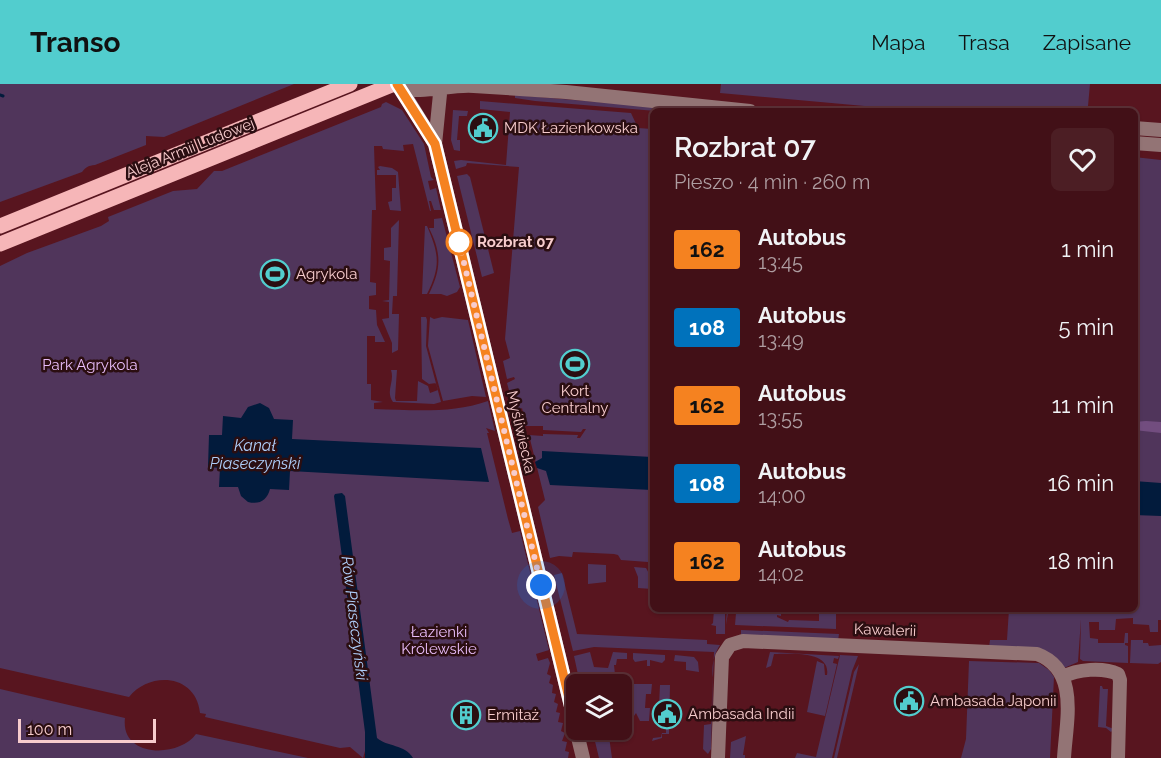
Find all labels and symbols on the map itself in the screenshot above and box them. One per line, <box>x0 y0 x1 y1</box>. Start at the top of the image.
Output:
public building icon: MDK Łazienkowska <box>467 112 499 144</box>
street label: Aleja Armii Ludowej <box>123 114 257 182</box>
place label: MDK Łazienkowska <box>504 119 638 137</box>
marker: Rozbrat 07 <box>446 229 472 255</box>
place label: Rozbrat 07 <box>477 233 554 251</box>
sports icon: Agrykola <box>259 258 291 290</box>
place label: Agrykola <box>296 265 357 283</box>
sports icon: Kort Centralny <box>559 348 591 380</box>
park label: Park Agrykola <box>42 356 138 374</box>
place label: Kort Centralny <box>542 382 609 417</box>
street label: Myśliwiecka <box>503 389 539 475</box>
water label: Kanał Piaseczyński <box>210 436 301 473</box>
water label: Rów Piaseczyński <box>337 555 372 682</box>
your location <box>526 570 556 600</box>
street label: Kawalerii <box>853 620 917 640</box>
park label: Łazienki Królewskie <box>401 623 477 658</box>
public building icon: Ambasada Japonii <box>893 685 925 717</box>
place label: Ambasada Japonii <box>930 692 1056 710</box>
public building icon: Ambasada Indii <box>651 698 683 730</box>
building icon: Ermitaż <box>450 699 482 731</box>
place label: Ambasada Indii <box>688 705 794 723</box>
place label: Ermitaż <box>487 706 539 724</box>
scale bar <box>18 716 156 744</box>

